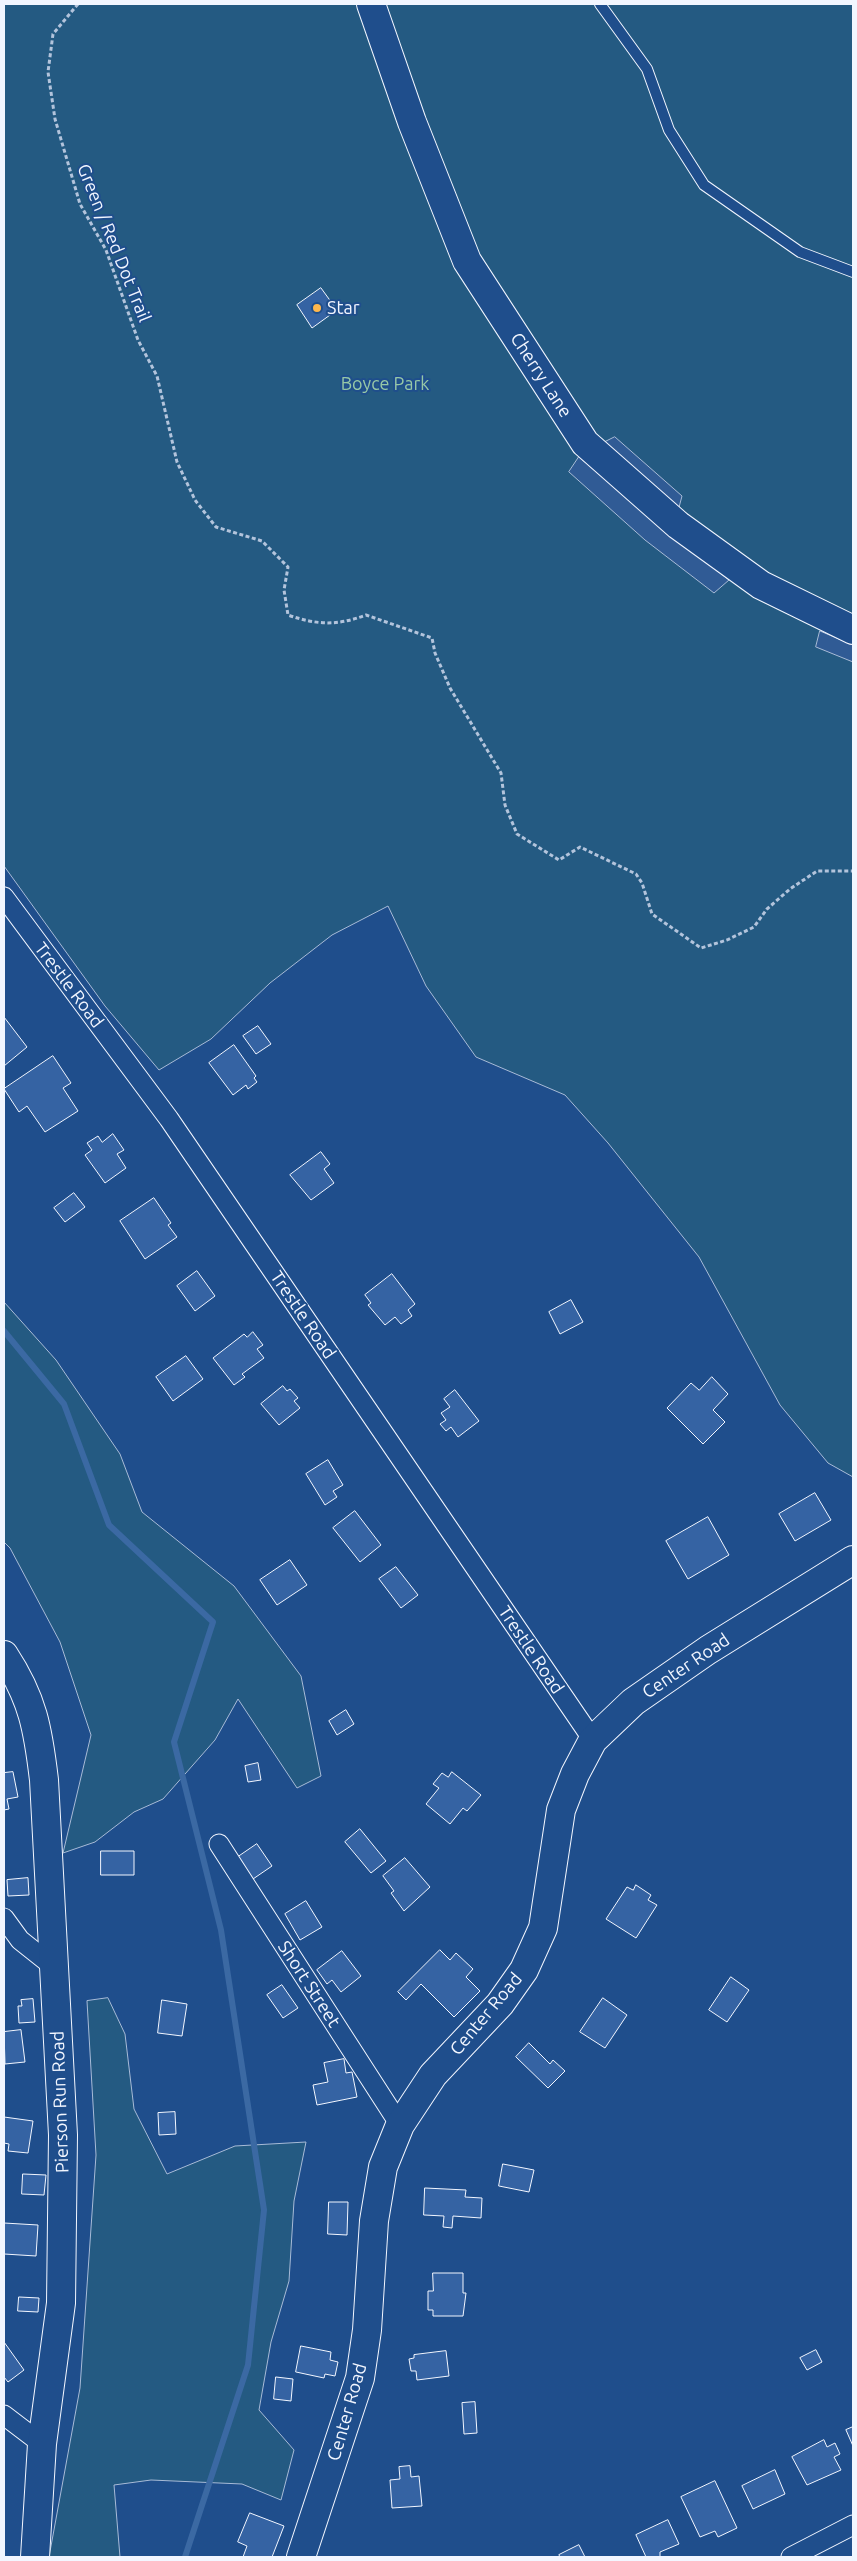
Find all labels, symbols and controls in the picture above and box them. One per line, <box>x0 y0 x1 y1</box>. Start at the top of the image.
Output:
street label: Green / Red Dot Trail <box>72 161 156 325</box>
place label: Star <box>327 297 360 319</box>
marker: Star <box>311 302 323 314</box>
street label: Cherry Lane <box>506 329 576 421</box>
park label: Boyce Park <box>341 373 429 395</box>
street label: Trestle Road <box>30 938 108 1032</box>
street label: Trestle Road <box>266 1267 340 1363</box>
street label: Trestle Road <box>494 1602 568 1698</box>
street label: Center Road <box>638 1629 734 1703</box>
street label: Short Street <box>273 1937 345 2031</box>
street label: Center Road <box>445 1969 527 2059</box>
street label: Pierson Run Road <box>47 2031 73 2173</box>
street label: Center Road <box>323 2361 371 2463</box>

